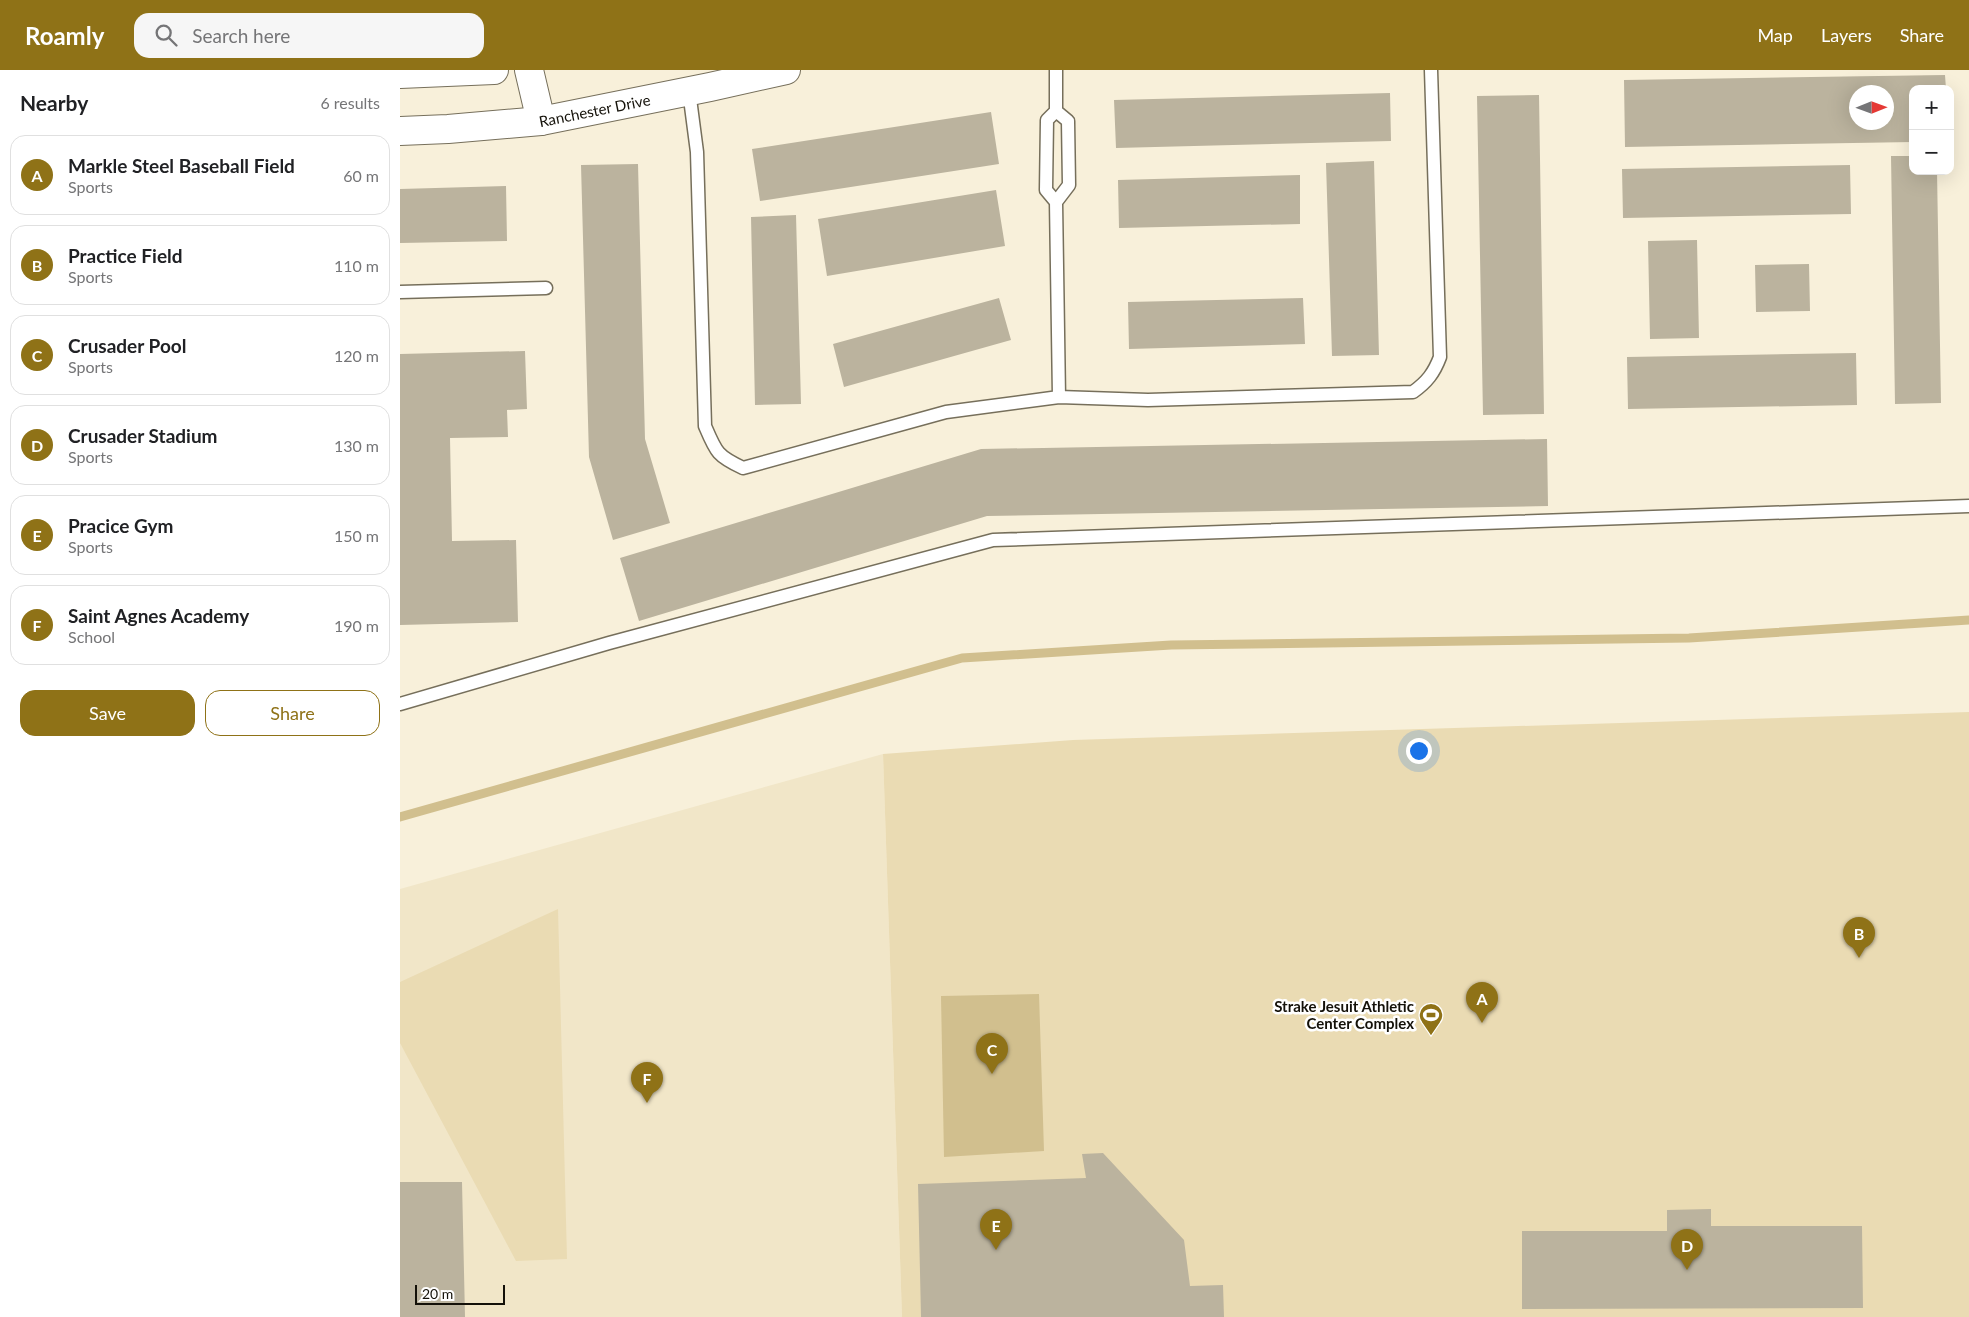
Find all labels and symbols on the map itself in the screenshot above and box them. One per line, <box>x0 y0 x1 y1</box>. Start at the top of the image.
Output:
north arrow <box>1849 85 1894 130</box>
street label: Ranchester Drive <box>537 90 652 130</box>
your location <box>1406 738 1432 764</box>
pin: B <box>1843 917 1875 958</box>
pin: A <box>1466 982 1498 1023</box>
place label: Strake Jesuit Athletic Center Complex <box>1274 997 1414 1032</box>
sports icon: Strake Jesuit Athletic Center Complex <box>1418 1002 1444 1036</box>
pin: C <box>976 1033 1008 1074</box>
pin: F <box>631 1062 663 1103</box>
pin: E <box>980 1209 1012 1250</box>
pin: D <box>1671 1229 1703 1270</box>
scale bar <box>415 1282 505 1305</box>

